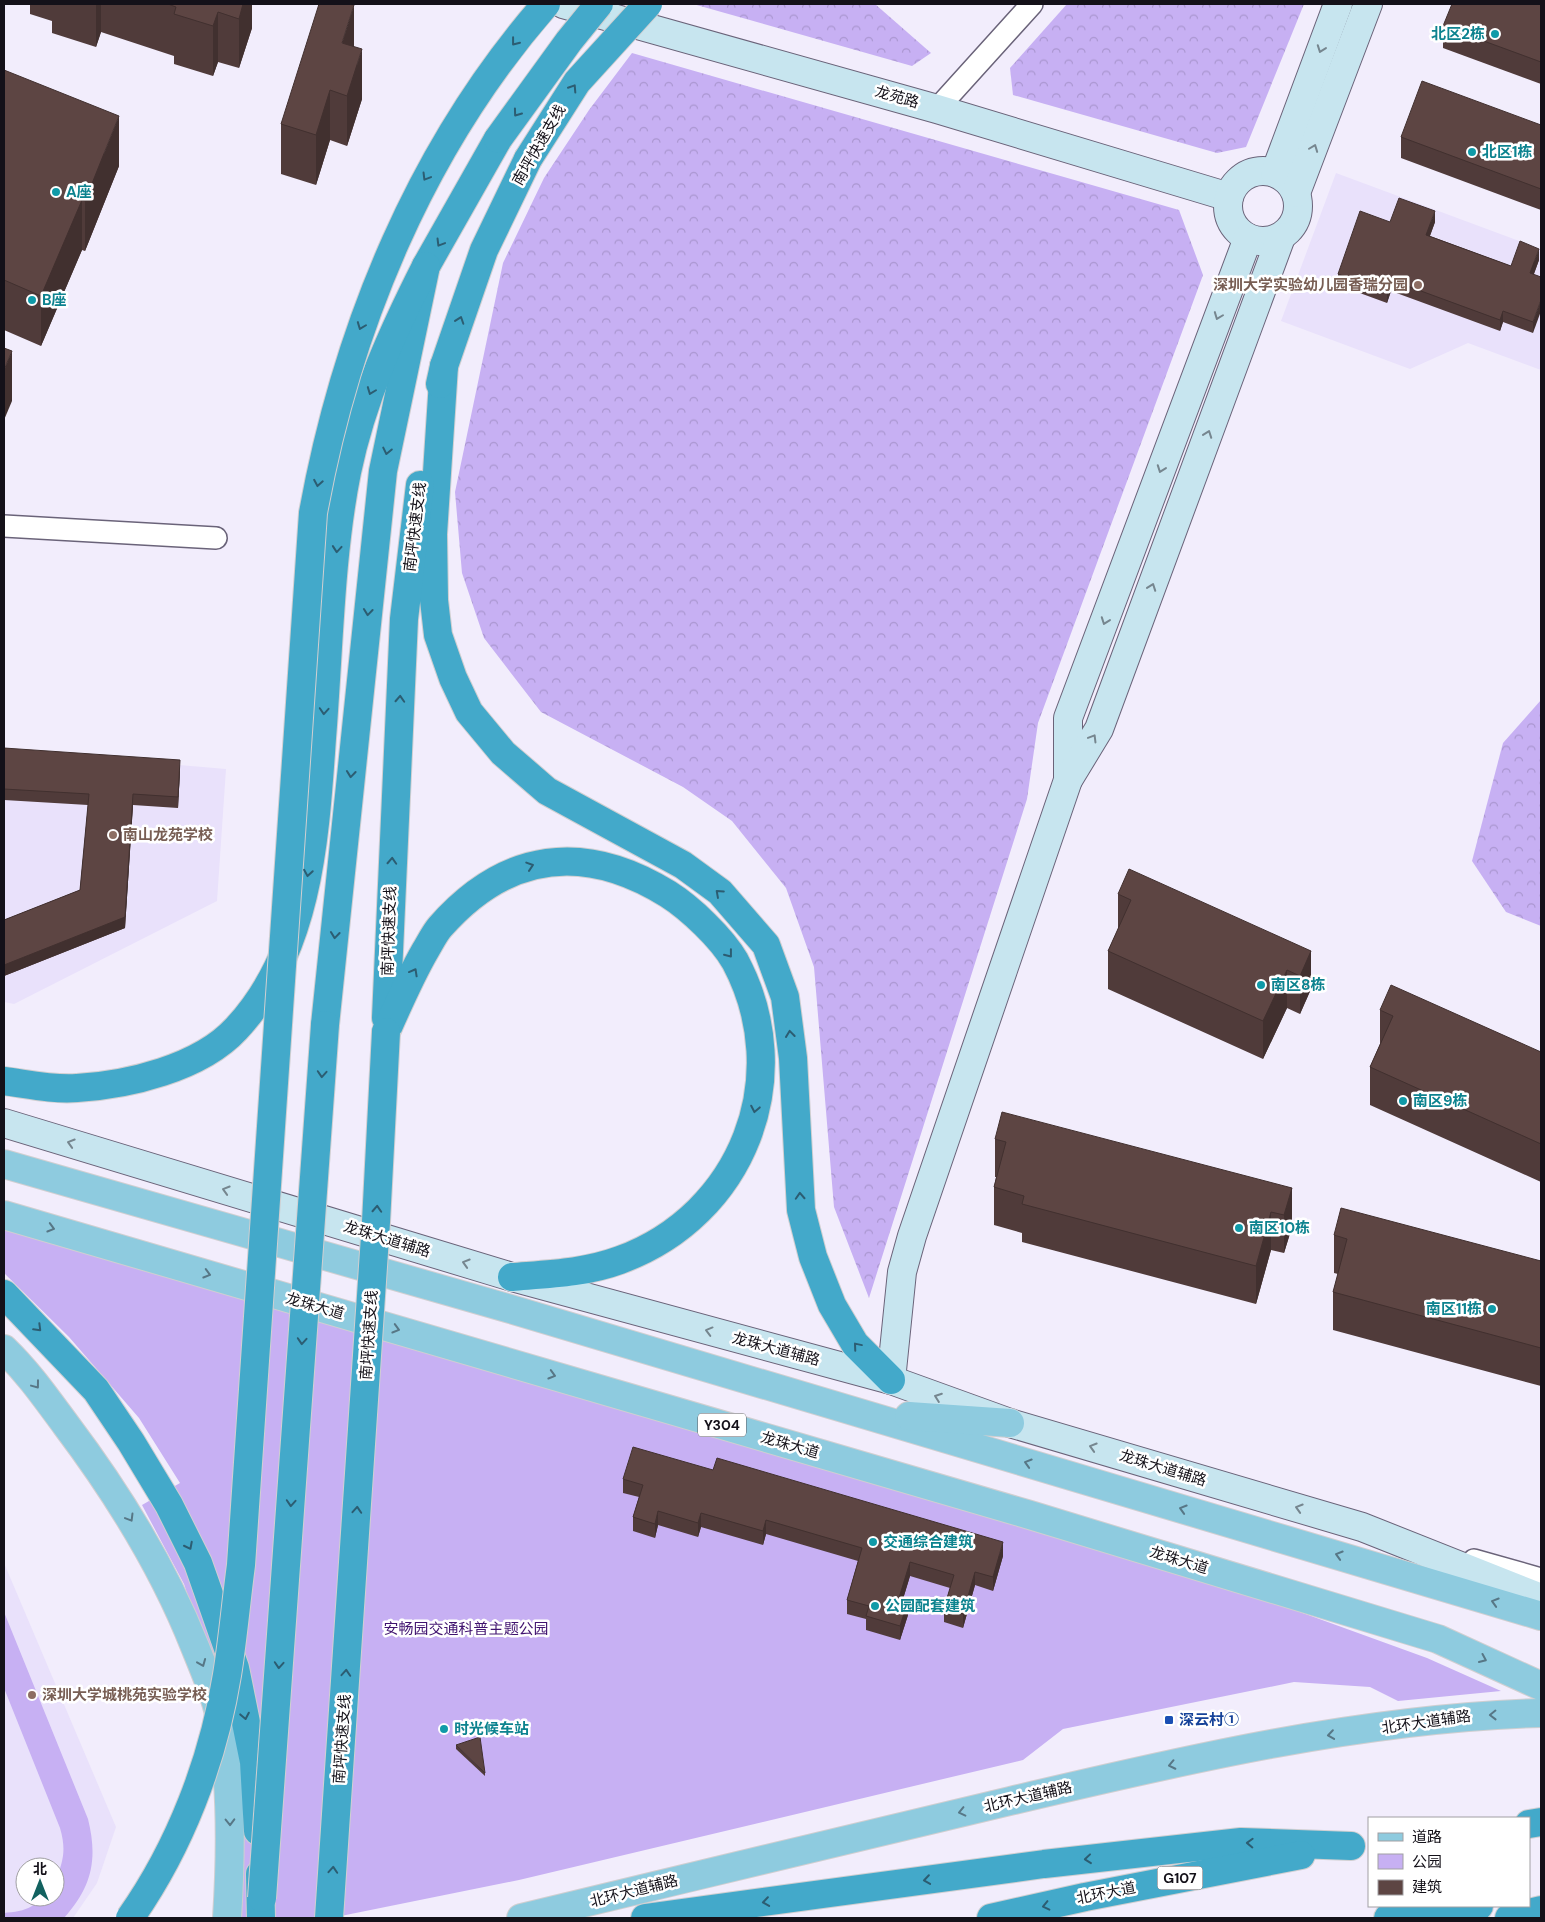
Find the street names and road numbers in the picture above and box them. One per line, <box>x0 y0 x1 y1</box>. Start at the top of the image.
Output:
street label: 龙苑路 <box>873 81 921 113</box>
street label: 南坪快速支线 <box>508 101 570 189</box>
street label: 南坪快速支线 <box>400 481 430 573</box>
street label: 南坪快速支线 <box>377 886 401 976</box>
street label: 龙珠大道辅路 <box>341 1216 433 1262</box>
street label: 龙珠大道 <box>283 1288 347 1324</box>
street label: 南坪快速支线 <box>356 1289 382 1381</box>
street label: 龙珠大道辅路 <box>730 1328 822 1370</box>
road number: Y304 <box>698 1414 746 1436</box>
street label: 龙珠大道 <box>758 1427 822 1463</box>
street label: 龙珠大道辅路 <box>1117 1445 1209 1491</box>
street label: 龙珠大道 <box>1147 1542 1211 1578</box>
street label: 南坪快速支线 <box>329 1693 355 1785</box>
street label: 北环大道辅路 <box>1380 1706 1472 1738</box>
street label: 北环大道辅路 <box>982 1777 1074 1817</box>
road number: G107 <box>1158 1866 1202 1890</box>
street label: 北环大道辅路 <box>588 1870 680 1912</box>
street label: 北环大道 <box>1075 1877 1137 1909</box>

